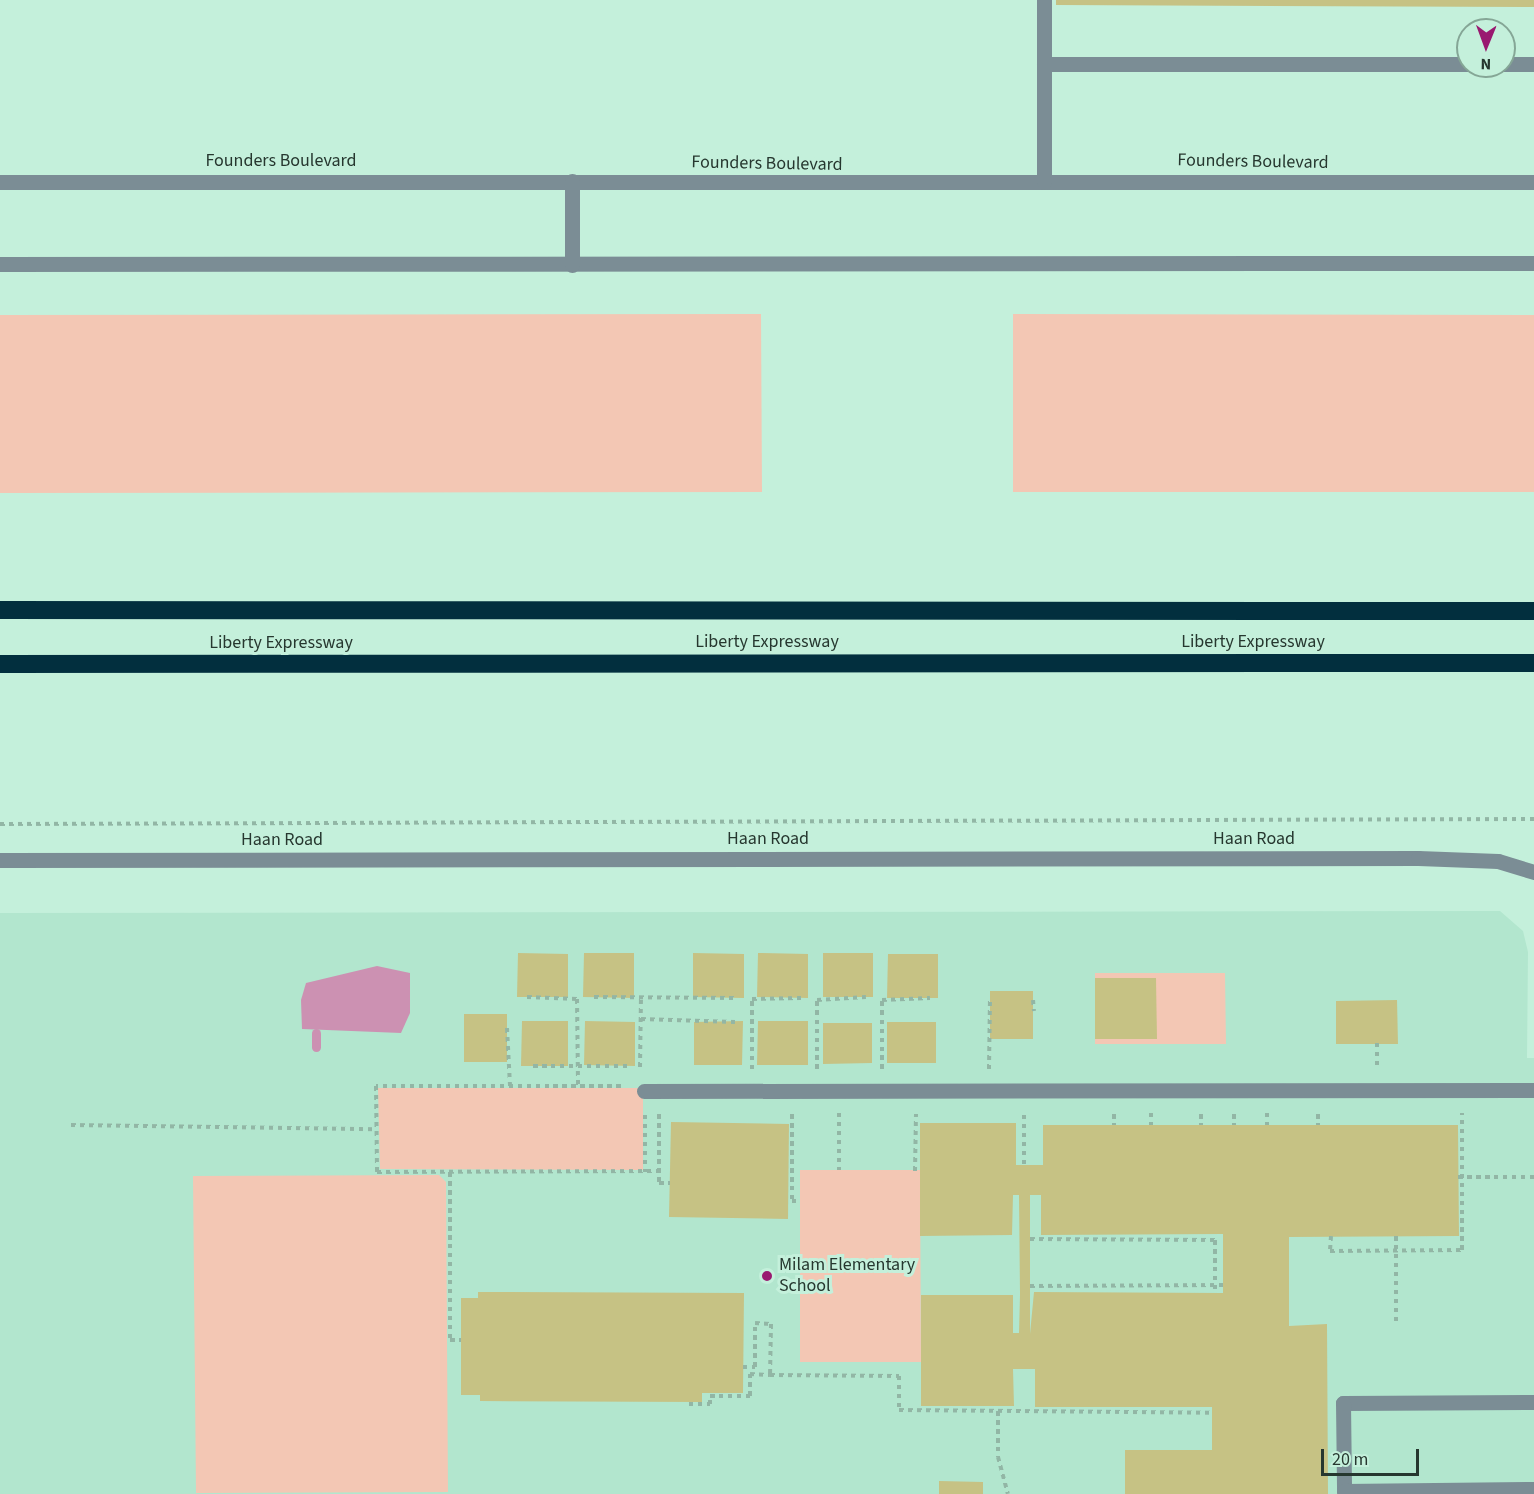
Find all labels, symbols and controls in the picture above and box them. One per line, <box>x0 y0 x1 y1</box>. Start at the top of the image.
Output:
north arrow <box>1456 18 1516 78</box>
text: N <box>1480 53 1491 75</box>
street label: Founders Boulevard <box>205 150 357 172</box>
street label: Founders Boulevard <box>1177 150 1329 174</box>
street label: Founders Boulevard <box>691 152 843 176</box>
street label: Liberty Expressway <box>695 631 839 653</box>
street label: Liberty Expressway <box>1181 631 1325 653</box>
street label: Liberty Expressway <box>209 632 353 654</box>
street label: Haan Road <box>727 828 809 850</box>
street label: Haan Road <box>1213 828 1295 850</box>
street label: Haan Road <box>241 829 323 851</box>
place label: Milam Elementary School <box>779 1255 915 1298</box>
marker: Milam Elementary School <box>760 1269 774 1283</box>
scale bar <box>1324 1437 1422 1475</box>
text: 20 m <box>1332 1447 1368 1472</box>

